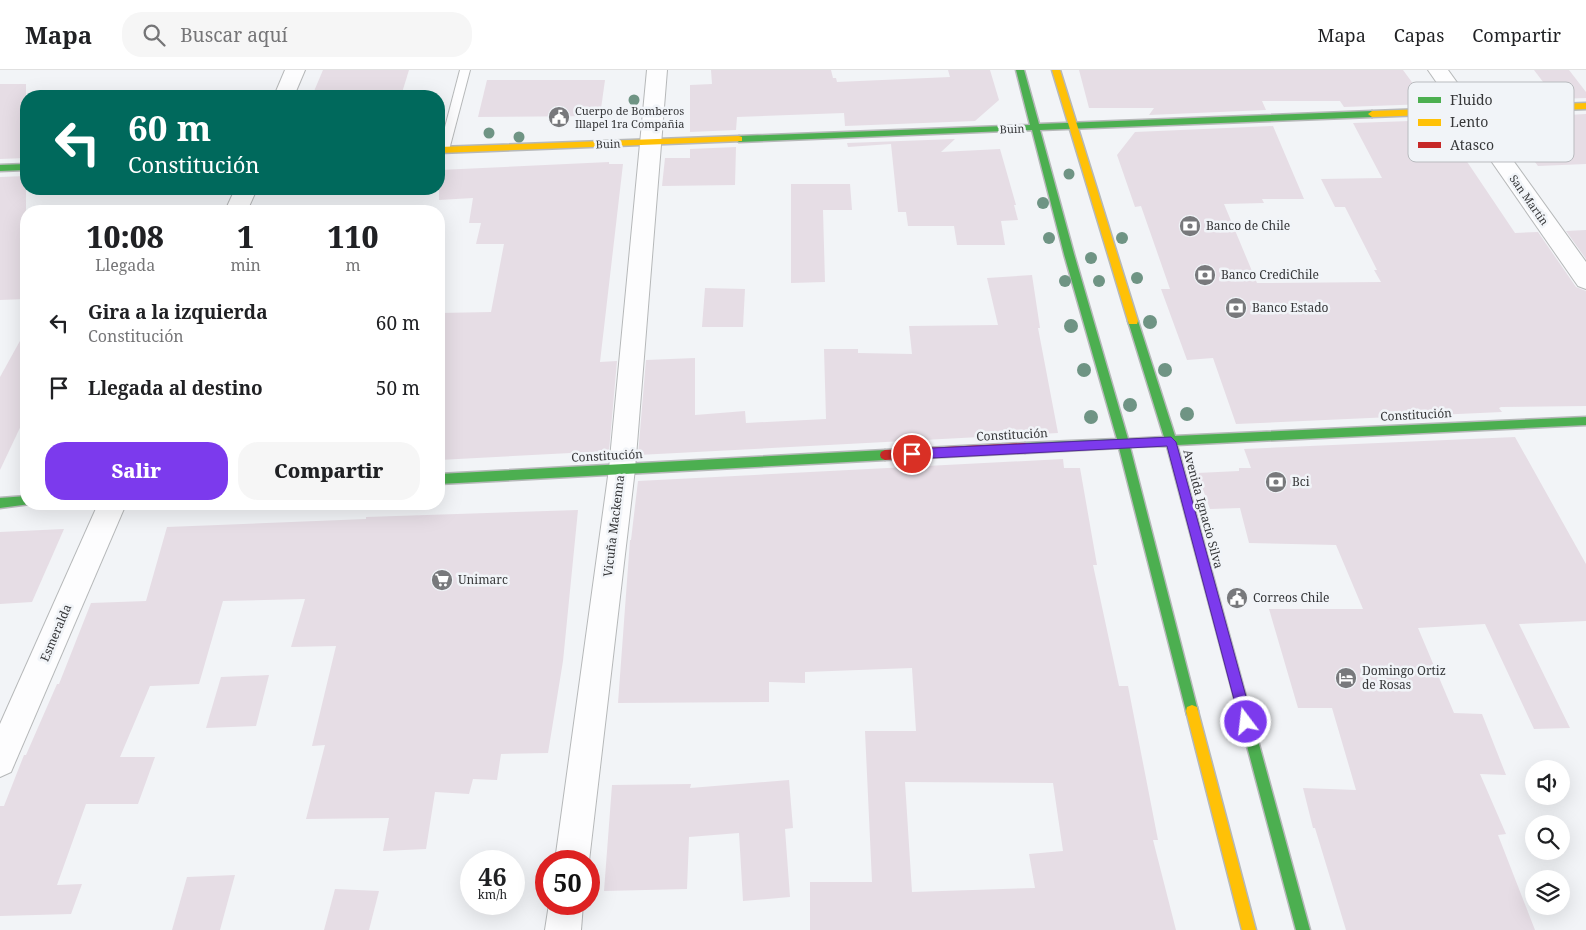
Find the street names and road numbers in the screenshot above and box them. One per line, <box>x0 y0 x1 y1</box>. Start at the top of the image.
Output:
street label: Buin <box>999 121 1025 136</box>
street label: Buin <box>595 136 621 151</box>
street label: San Martín <box>1507 172 1552 228</box>
street label: Constitución <box>1380 404 1453 425</box>
street label: Constitución <box>976 424 1049 445</box>
street label: Constitución <box>571 445 644 466</box>
street label: Avenida Ignacio Silva <box>1179 447 1228 571</box>
street label: Vicuña Mackenna <box>599 474 628 578</box>
street label: Esmeralda <box>36 601 75 664</box>

